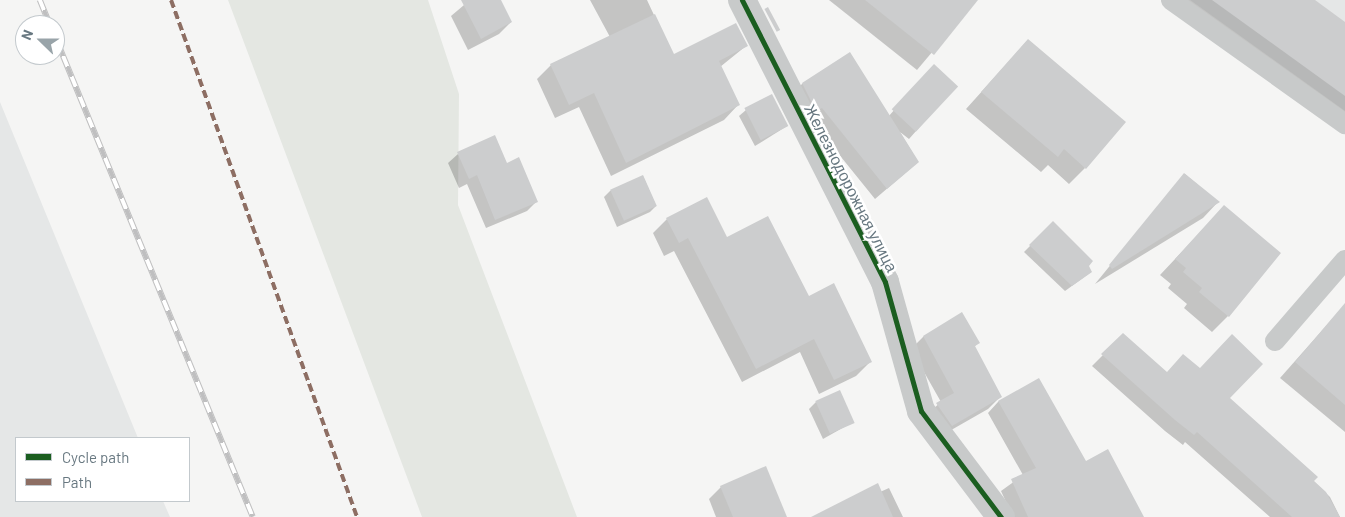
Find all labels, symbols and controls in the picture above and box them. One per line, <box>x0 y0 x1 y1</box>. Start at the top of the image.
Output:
north arrow <box>15 15 65 65</box>
text: N <box>17 27 36 42</box>
street label: Железнодорожная улица <box>800 101 902 275</box>
legend <box>15 437 190 502</box>
text: Cycle path <box>62 448 129 466</box>
text: Path <box>62 473 92 491</box>

